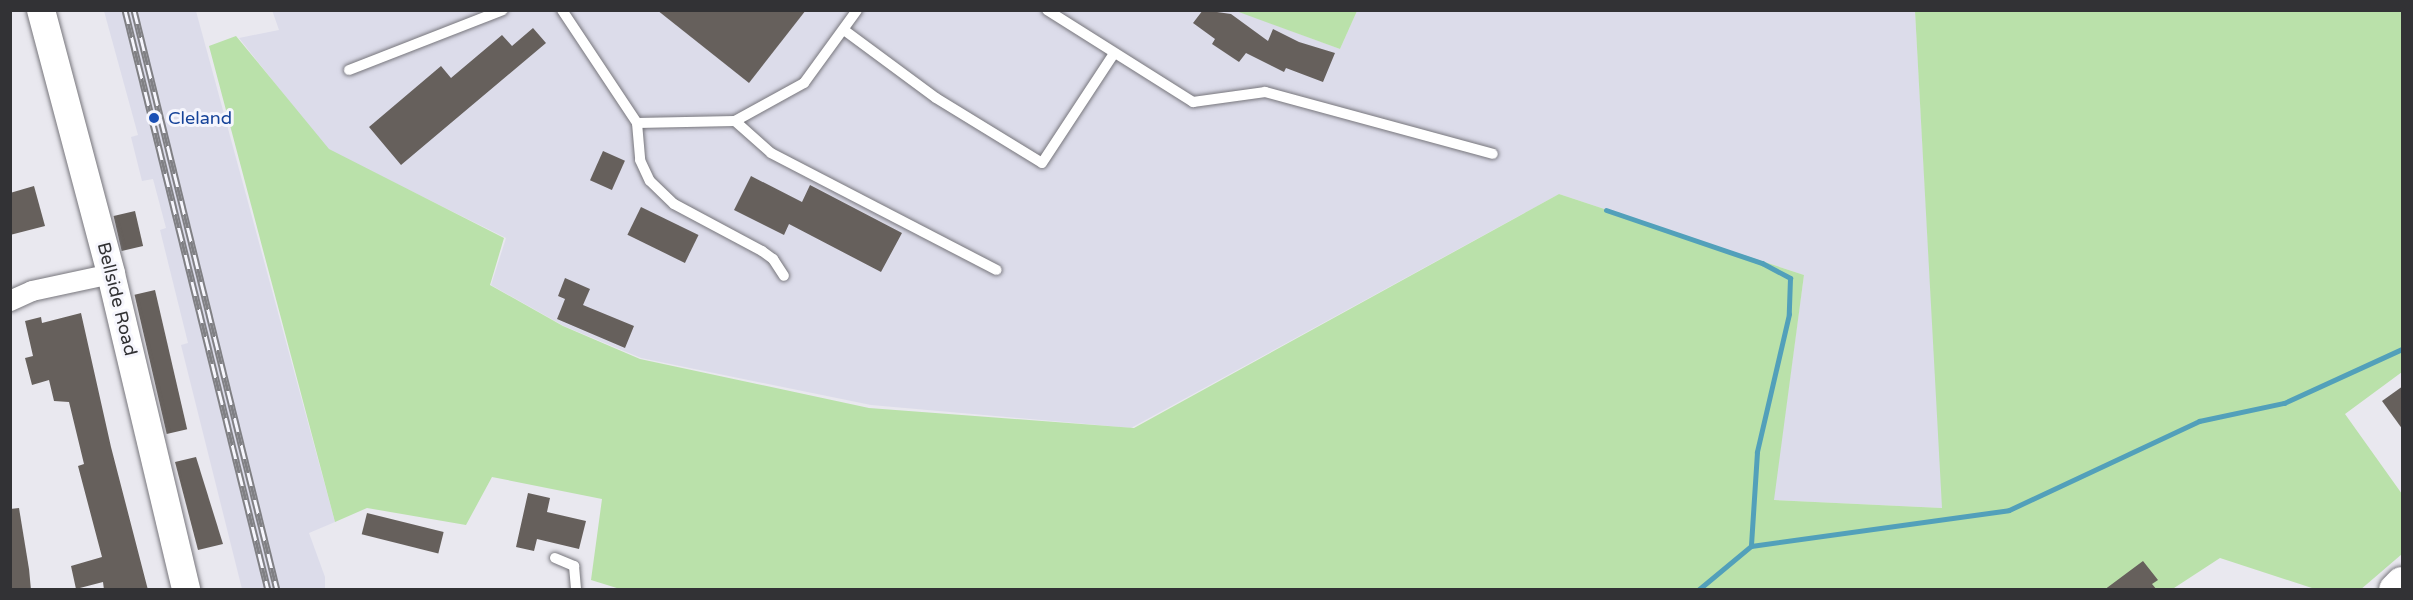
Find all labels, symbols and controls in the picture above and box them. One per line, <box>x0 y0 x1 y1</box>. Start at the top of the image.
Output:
place label: Cleland <box>168 107 232 129</box>
marker: Cleland <box>145 109 163 127</box>
street label: Bellside Road <box>92 240 142 358</box>

